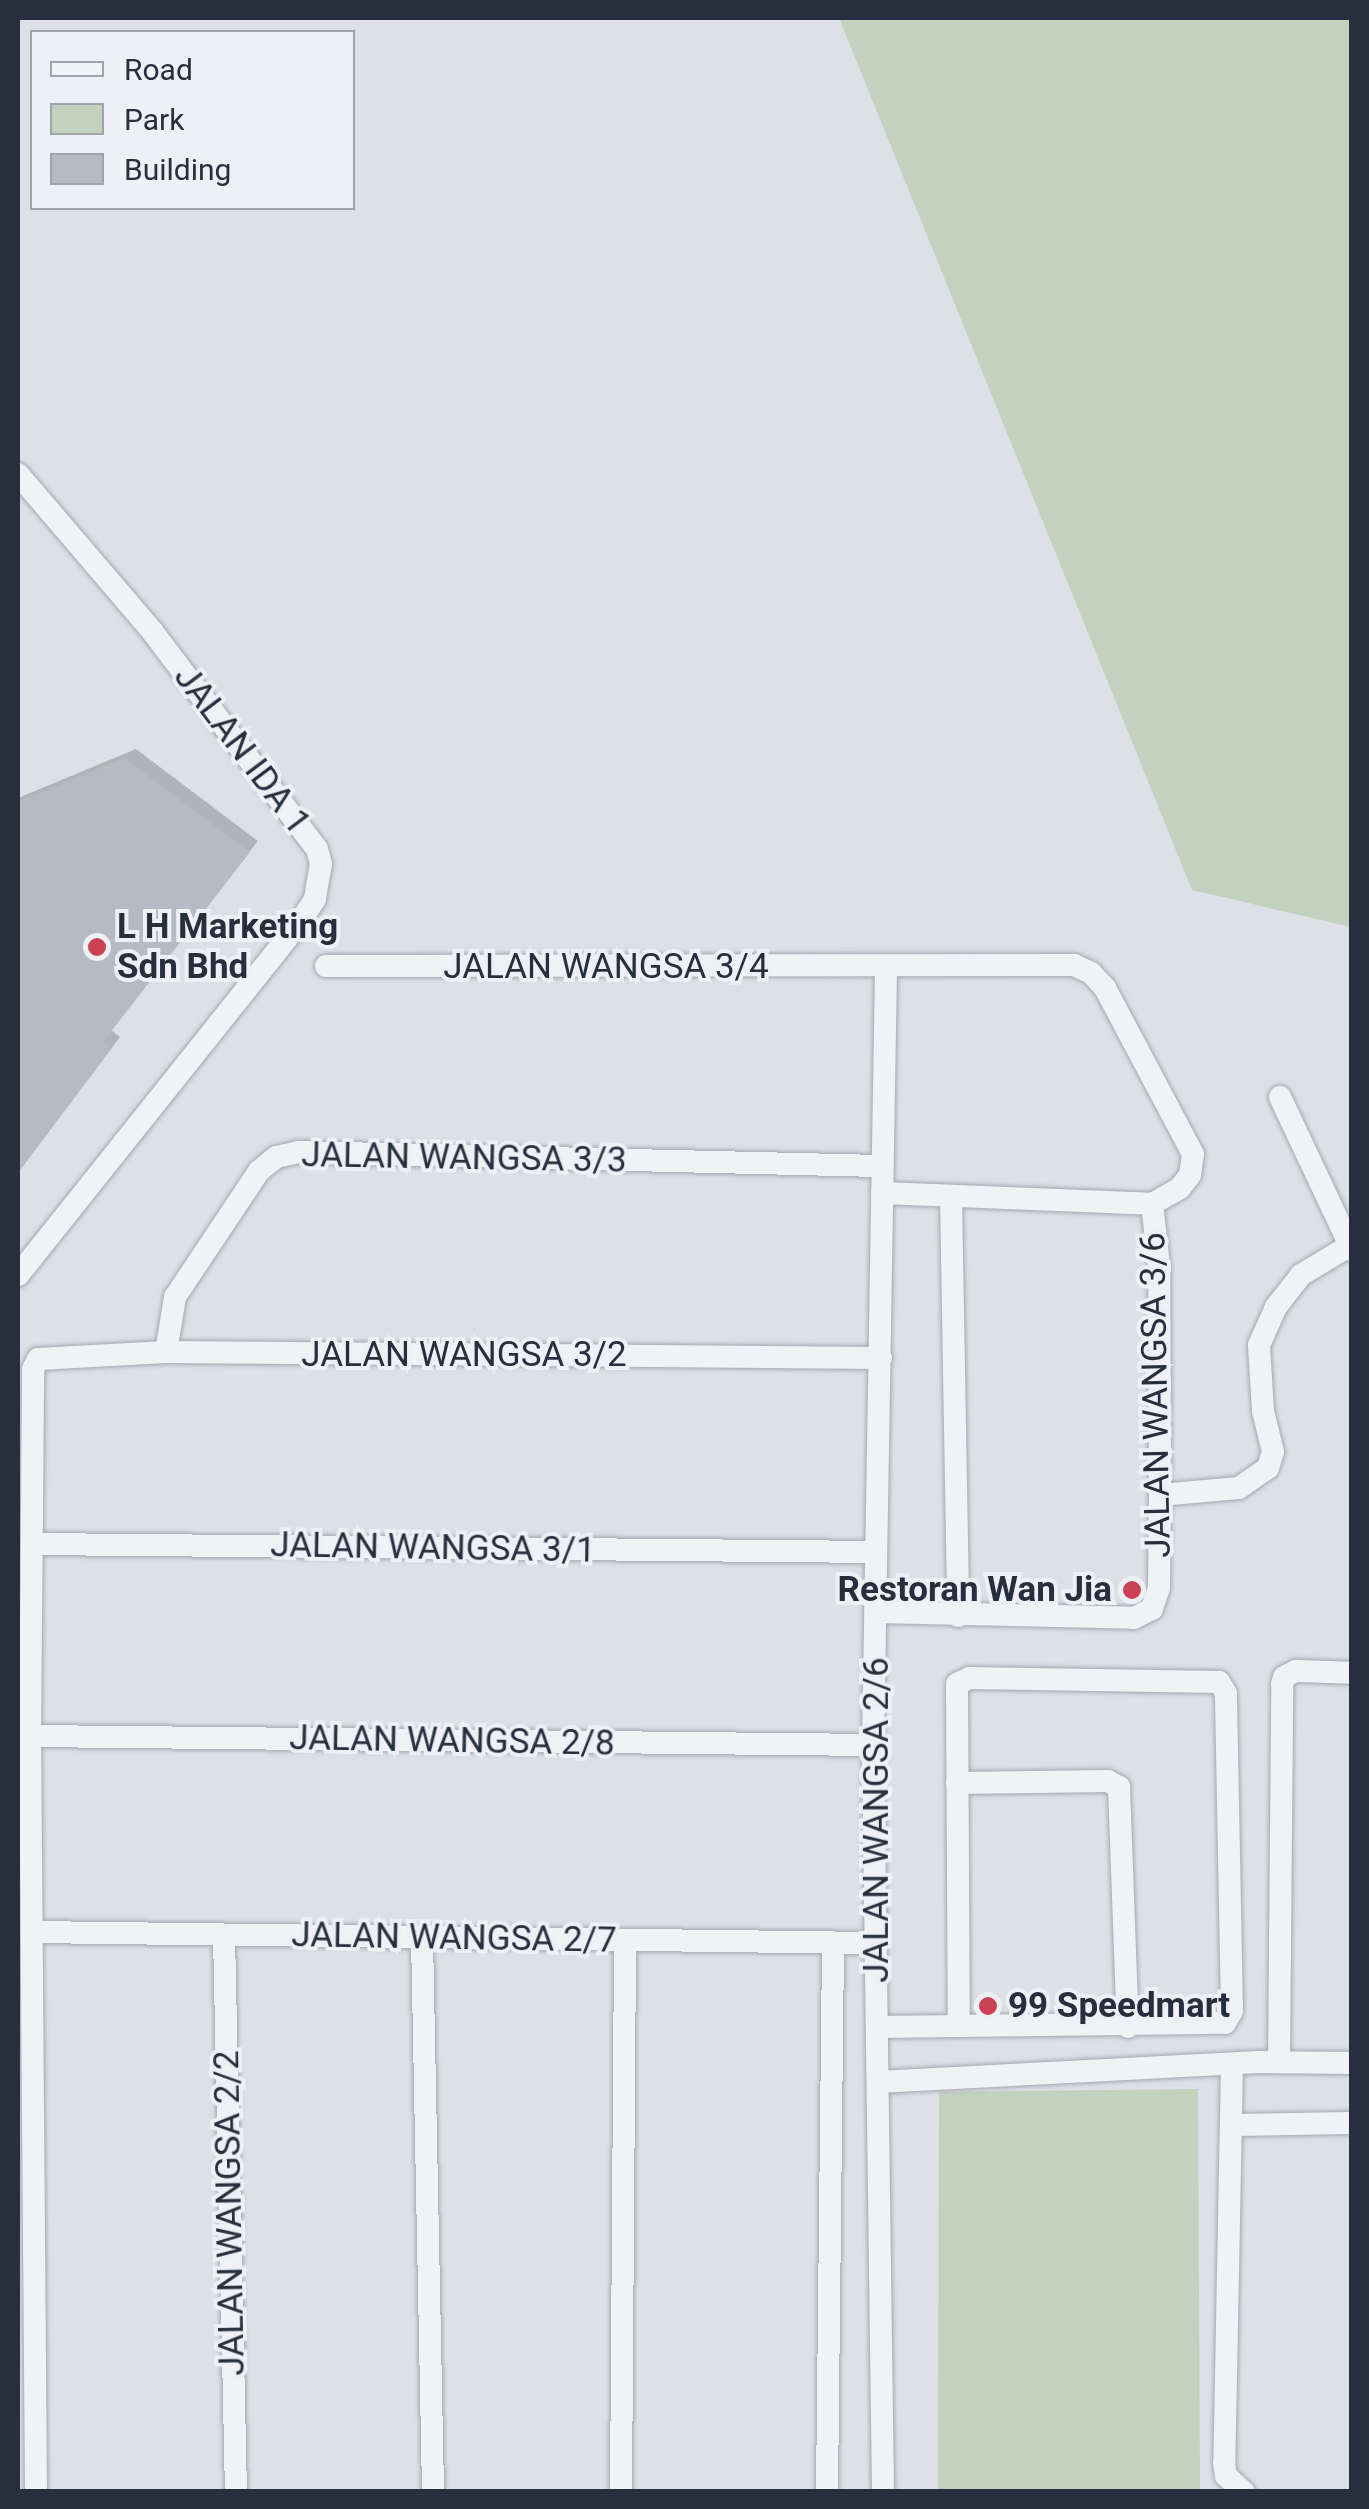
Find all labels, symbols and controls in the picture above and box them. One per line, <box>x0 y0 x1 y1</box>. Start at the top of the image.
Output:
legend <box>30 30 355 210</box>
text: Road <box>124 52 193 87</box>
text: Park <box>124 102 184 137</box>
text: Building <box>124 152 231 187</box>
street label: JALAN IDA 1 <box>165 657 319 843</box>
place label: L H Marketing Sdn Bhd <box>117 906 338 988</box>
marker: L H Marketing Sdn Bhd <box>86 936 108 958</box>
street label: JALAN WANGSA 3/4 <box>443 946 769 988</box>
street label: JALAN WANGSA 3/3 <box>301 1134 627 1182</box>
street label: JALAN WANGSA 3/6 <box>1132 1232 1180 1558</box>
street label: JALAN WANGSA 3/2 <box>301 1334 627 1376</box>
street label: JALAN WANGSA 3/1 <box>270 1524 596 1572</box>
place label: Restoran Wan Jia <box>838 1569 1112 1611</box>
marker: Restoran Wan Jia <box>1121 1579 1143 1601</box>
street label: JALAN WANGSA 2/6 <box>856 1657 898 1983</box>
street label: JALAN WANGSA 2/8 <box>289 1717 615 1765</box>
street label: JALAN WANGSA 2/7 <box>291 1914 617 1962</box>
place label: 99 Speedmart <box>1008 1985 1230 2027</box>
marker: 99 Speedmart <box>977 1995 999 2017</box>
street label: JALAN WANGSA 2/2 <box>206 2050 254 2376</box>

